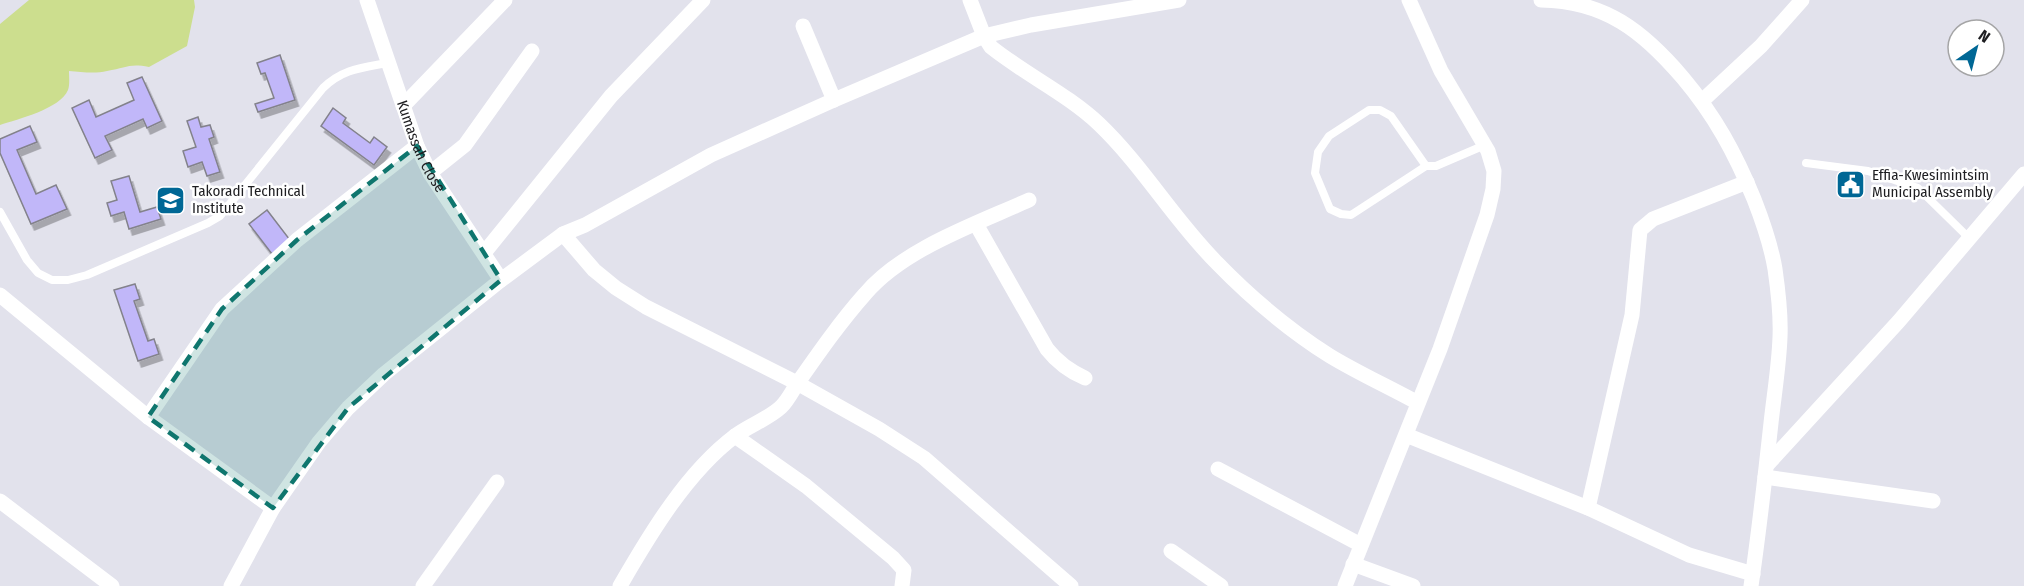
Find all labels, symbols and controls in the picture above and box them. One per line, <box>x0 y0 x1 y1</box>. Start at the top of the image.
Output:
north arrow <box>1946 18 2006 78</box>
text: N <box>1975 26 1994 47</box>
street label: Kumassah Close <box>393 98 449 196</box>
place label: Effia-Kwesimintsim Municipal Assembly <box>1872 166 1993 201</box>
public building icon: Effia-Kwesimintsim Municipal Assembly <box>1835 168 1867 200</box>
place label: Takoradi Technical Institute <box>192 182 305 217</box>
school or university icon: Takoradi Technical Institute <box>155 184 187 216</box>

